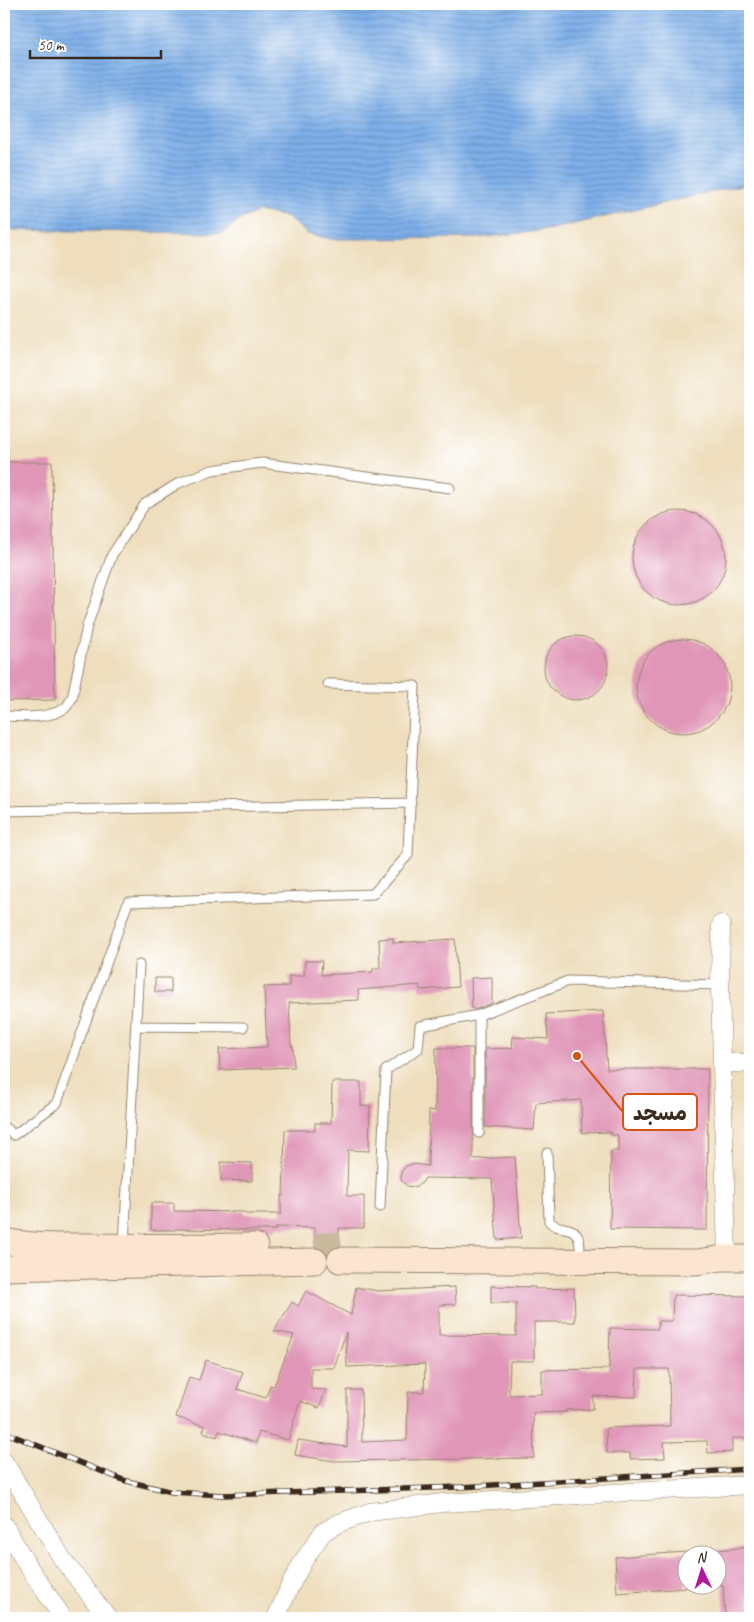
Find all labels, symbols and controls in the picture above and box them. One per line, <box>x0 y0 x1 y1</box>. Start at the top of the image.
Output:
scale bar <box>30 28 161 60</box>
text: 50 m <box>38 36 65 55</box>
callout: مسجد <box>623 1094 697 1130</box>
text: مسجد <box>633 1100 687 1126</box>
north arrow <box>676 1544 726 1594</box>
text: N <box>696 1549 708 1566</box>

